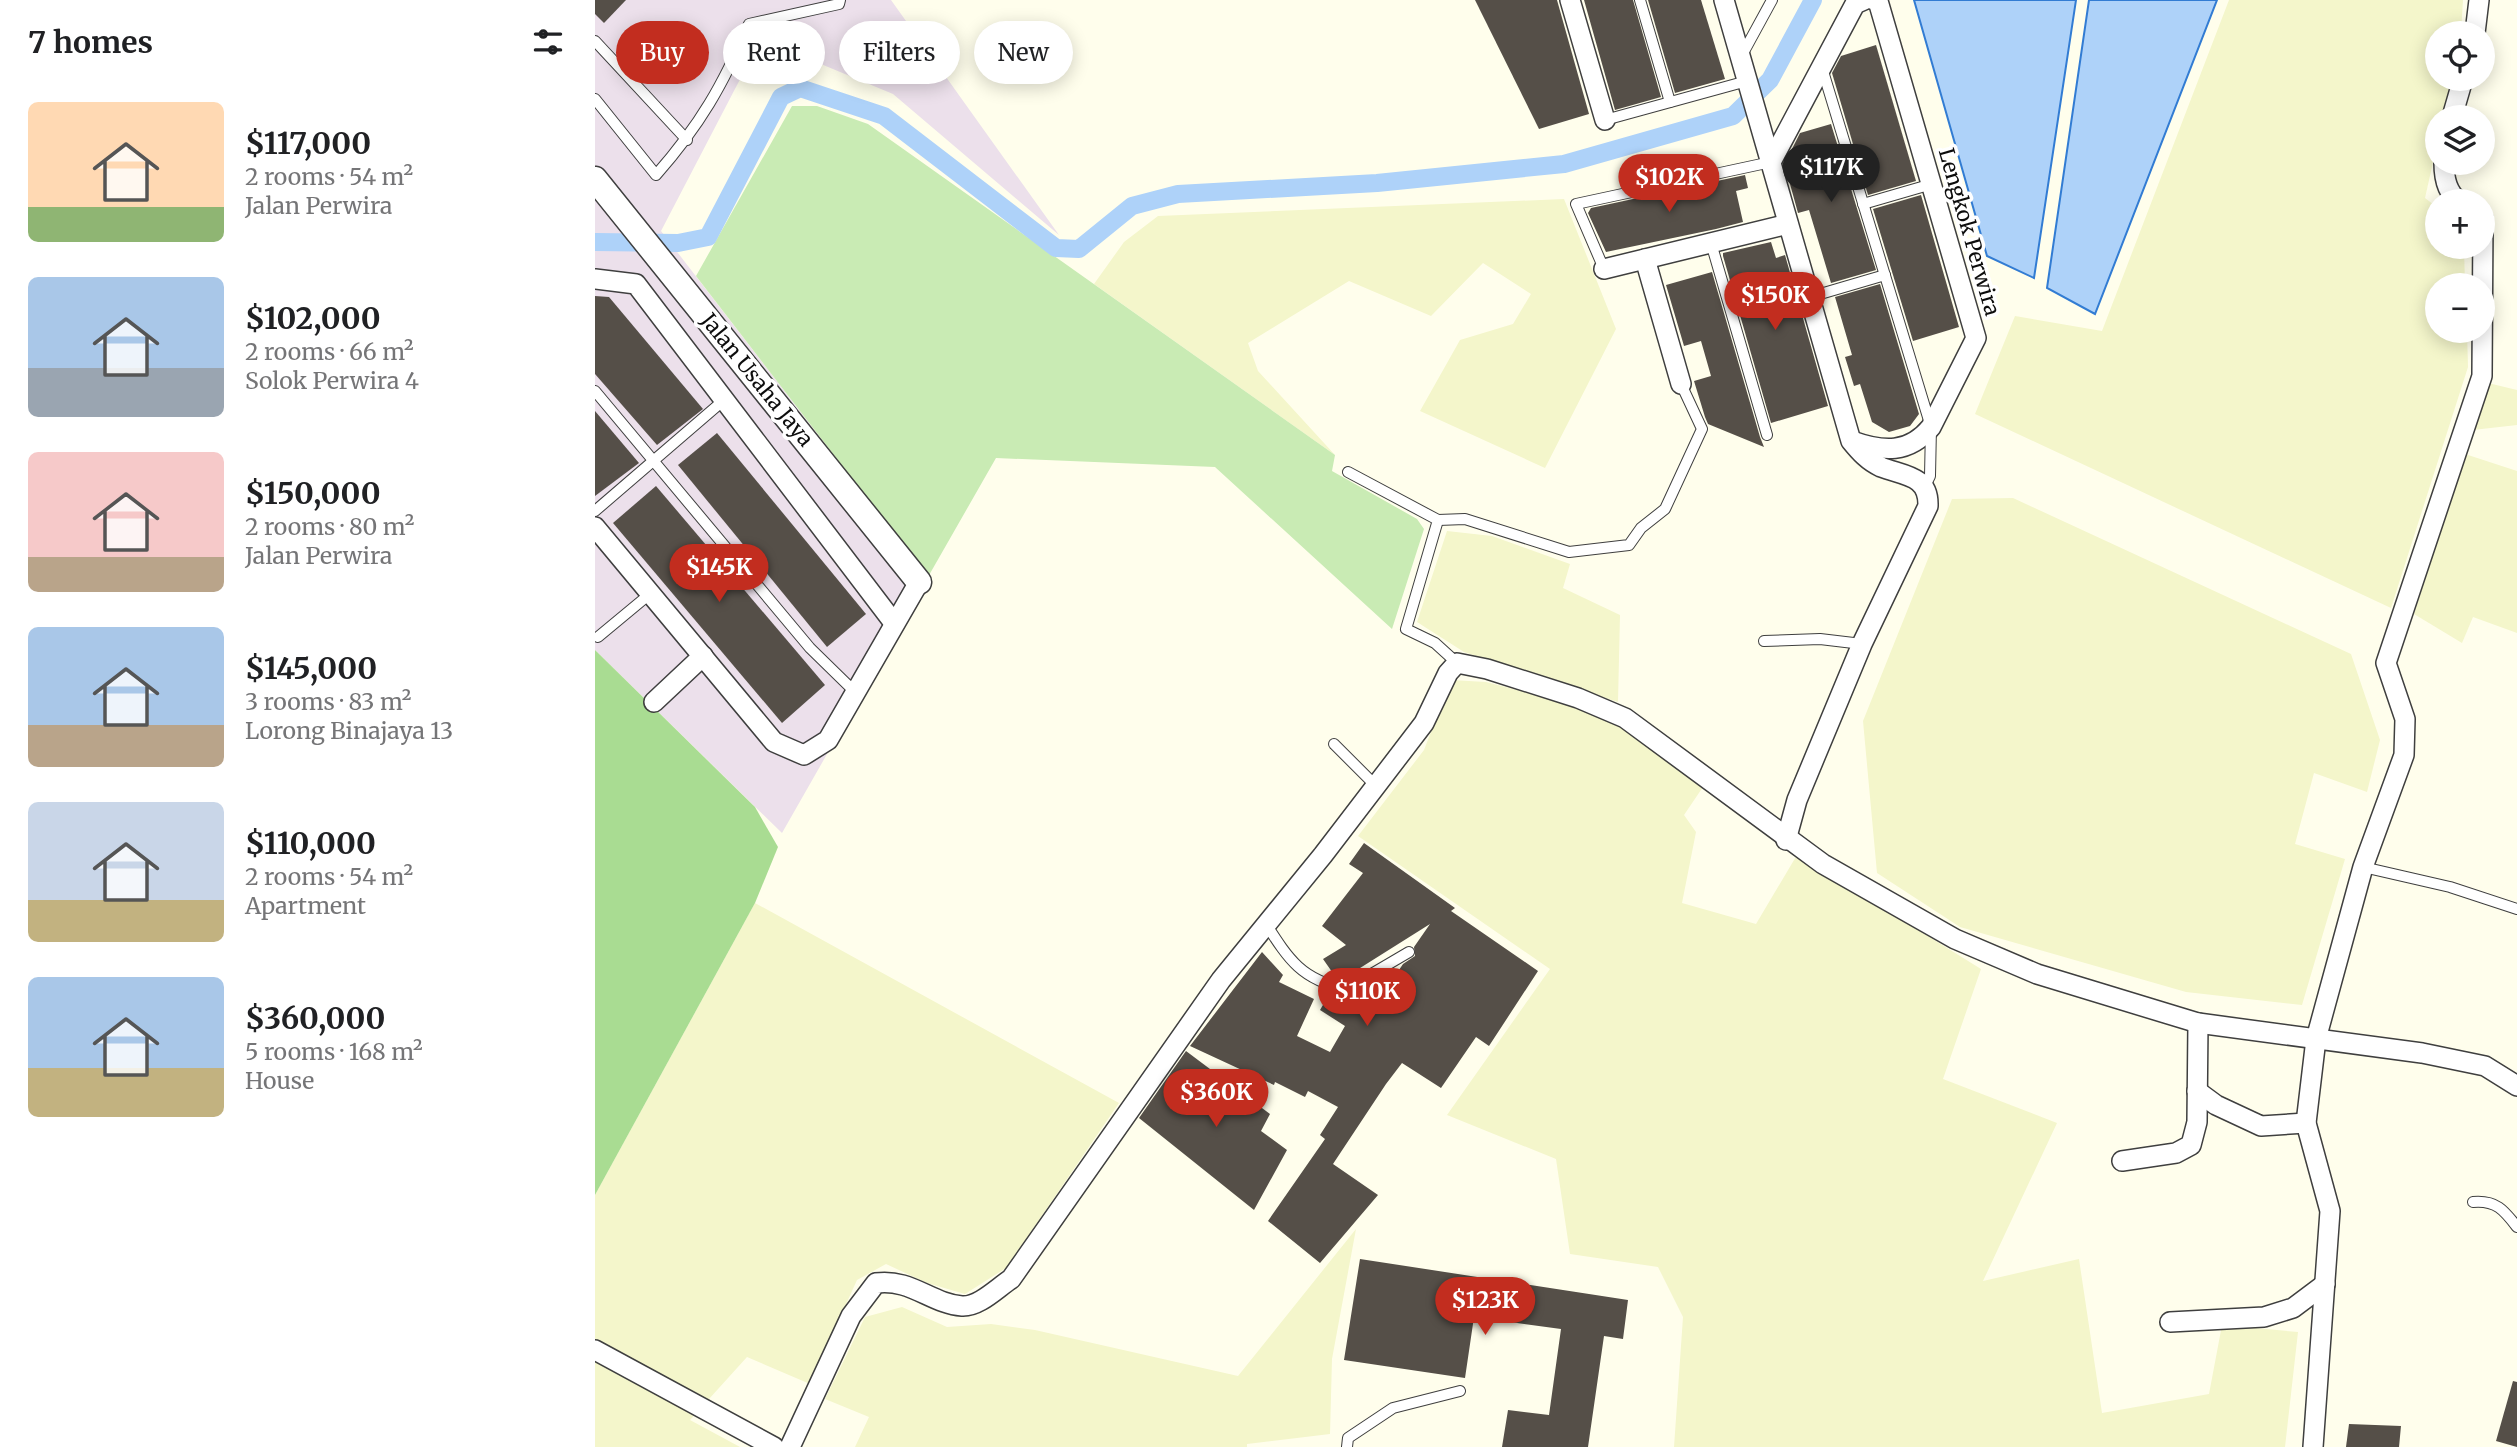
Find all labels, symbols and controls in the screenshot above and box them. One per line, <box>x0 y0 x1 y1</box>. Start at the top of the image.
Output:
chip: Buy <box>616 21 709 84</box>
chip: Rent <box>723 21 825 84</box>
chip: Filters <box>839 21 960 84</box>
chip: New <box>974 21 1073 84</box>
map controls <box>2425 21 2495 343</box>
button: locate <box>2425 21 2495 91</box>
text: 7 homes <box>28 23 153 61</box>
icon: filters <box>529 23 567 61</box>
button: layers <box>2425 105 2495 175</box>
text: $117,000 <box>245 124 371 162</box>
icon: home <box>84 130 168 214</box>
pin: $117K <box>1782 144 1880 204</box>
street label: Lengkok Perwira <box>1933 145 2006 319</box>
text: $117K <box>1799 152 1863 181</box>
pin: $102K <box>1620 154 1718 214</box>
text: 2 rooms · 54 m² <box>245 162 413 191</box>
text: $102K <box>1634 162 1704 191</box>
button: + <box>2425 189 2495 259</box>
text: Jalan Perwira <box>245 191 392 220</box>
pin: $150K <box>1726 272 1824 332</box>
button: − <box>2425 273 2495 343</box>
text: $150K <box>1740 280 1810 309</box>
text: $102,000 <box>245 299 381 337</box>
icon: home <box>84 305 168 389</box>
street label: Jalan Usaha Jaya <box>695 307 819 452</box>
text: 2 rooms · 66 m² <box>245 337 414 366</box>
text: Solok Perwira 4 <box>245 366 419 395</box>
text: $150,000 <box>245 474 381 512</box>
icon: home <box>84 480 168 564</box>
text: 2 rooms · 80 m² <box>245 512 414 541</box>
text: Jalan Perwira <box>245 541 392 570</box>
pin: $145K <box>670 544 768 604</box>
text: $145K <box>685 552 753 581</box>
text: $145,000 <box>245 649 377 687</box>
icon: home <box>84 655 168 739</box>
text: 3 rooms · 83 m² <box>245 687 411 716</box>
text: Lorong Binajaya 13 <box>245 716 453 745</box>
text: $110,000 <box>245 824 376 862</box>
icon: home <box>84 830 168 914</box>
text: 2 rooms · 54 m² <box>245 862 413 891</box>
text: Apartment <box>245 891 366 920</box>
pin: $110K <box>1318 968 1416 1028</box>
text: $110K <box>1334 976 1400 1005</box>
text: $360,000 <box>245 999 385 1037</box>
icon: home <box>84 1005 168 1089</box>
text: 5 rooms · 168 m² <box>245 1037 423 1066</box>
text: House <box>245 1066 314 1095</box>
pin: $360K <box>1167 1070 1265 1129</box>
text: $360K <box>1179 1077 1253 1106</box>
pin: $123K <box>1436 1278 1534 1337</box>
text: $123K <box>1451 1285 1519 1314</box>

